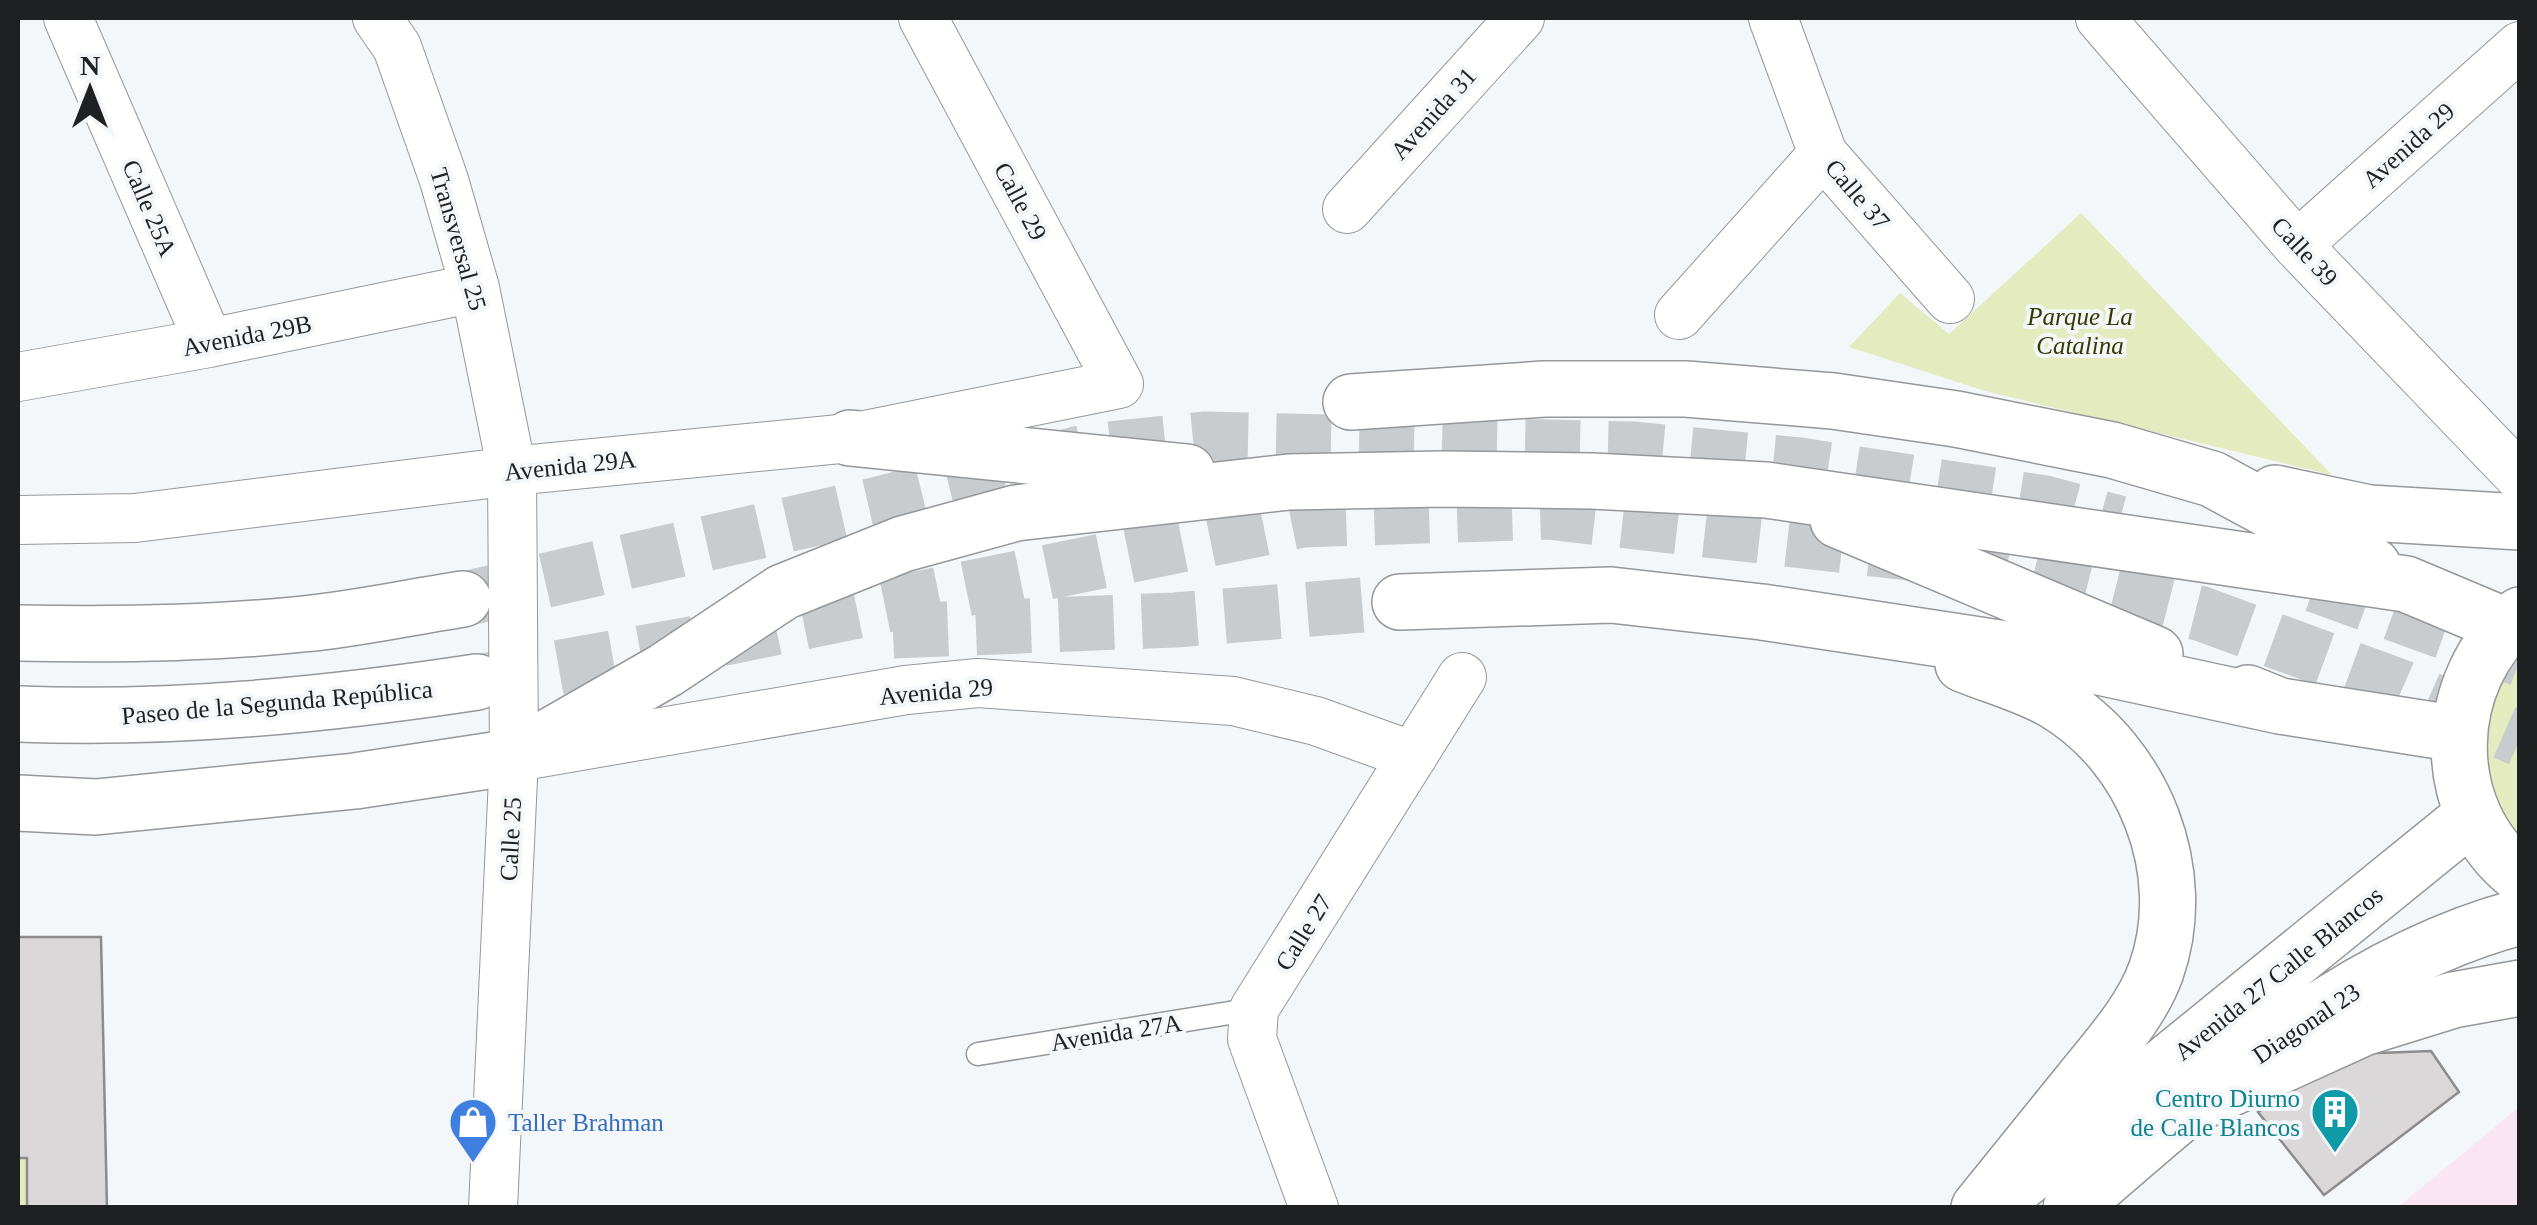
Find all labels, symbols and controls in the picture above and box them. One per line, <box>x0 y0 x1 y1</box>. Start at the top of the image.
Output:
north arrow <box>40 40 140 140</box>
text: N <box>80 50 100 81</box>
street label: Avenida 31 <box>1385 62 1482 165</box>
street label: Avenida 29 <box>2357 97 2460 194</box>
street label: Calle 37 <box>1820 154 1895 235</box>
street label: Calle 25A <box>117 156 182 260</box>
street label: Calle 29 <box>989 158 1052 245</box>
street label: Transversal 25 <box>425 165 492 314</box>
street label: Calle 39 <box>2266 211 2343 291</box>
park label: Parque La Catalina <box>2026 303 2133 359</box>
street label: Avenida 29B <box>180 310 314 361</box>
street label: Avenida 29A <box>503 445 637 486</box>
street label: Avenida 29 <box>878 673 994 710</box>
street label: Paseo de la Segunda República <box>120 675 434 730</box>
street label: Calle 25 <box>495 796 526 882</box>
street label: Avenida 27 Calle Blancos <box>2169 881 2388 1066</box>
street label: Calle 27 <box>1270 889 1337 975</box>
street label: Diagonal 23 <box>2248 978 2365 1069</box>
street label: Avenida 27A <box>1049 1009 1183 1056</box>
place label: Centro Diurno de Calle Blancos <box>2131 1085 2300 1141</box>
building icon: Centro Diurno de Calle Blancos <box>2309 1086 2361 1154</box>
shop icon: Taller Brahman <box>447 1096 499 1164</box>
place label: Taller Brahman <box>508 1109 664 1136</box>

